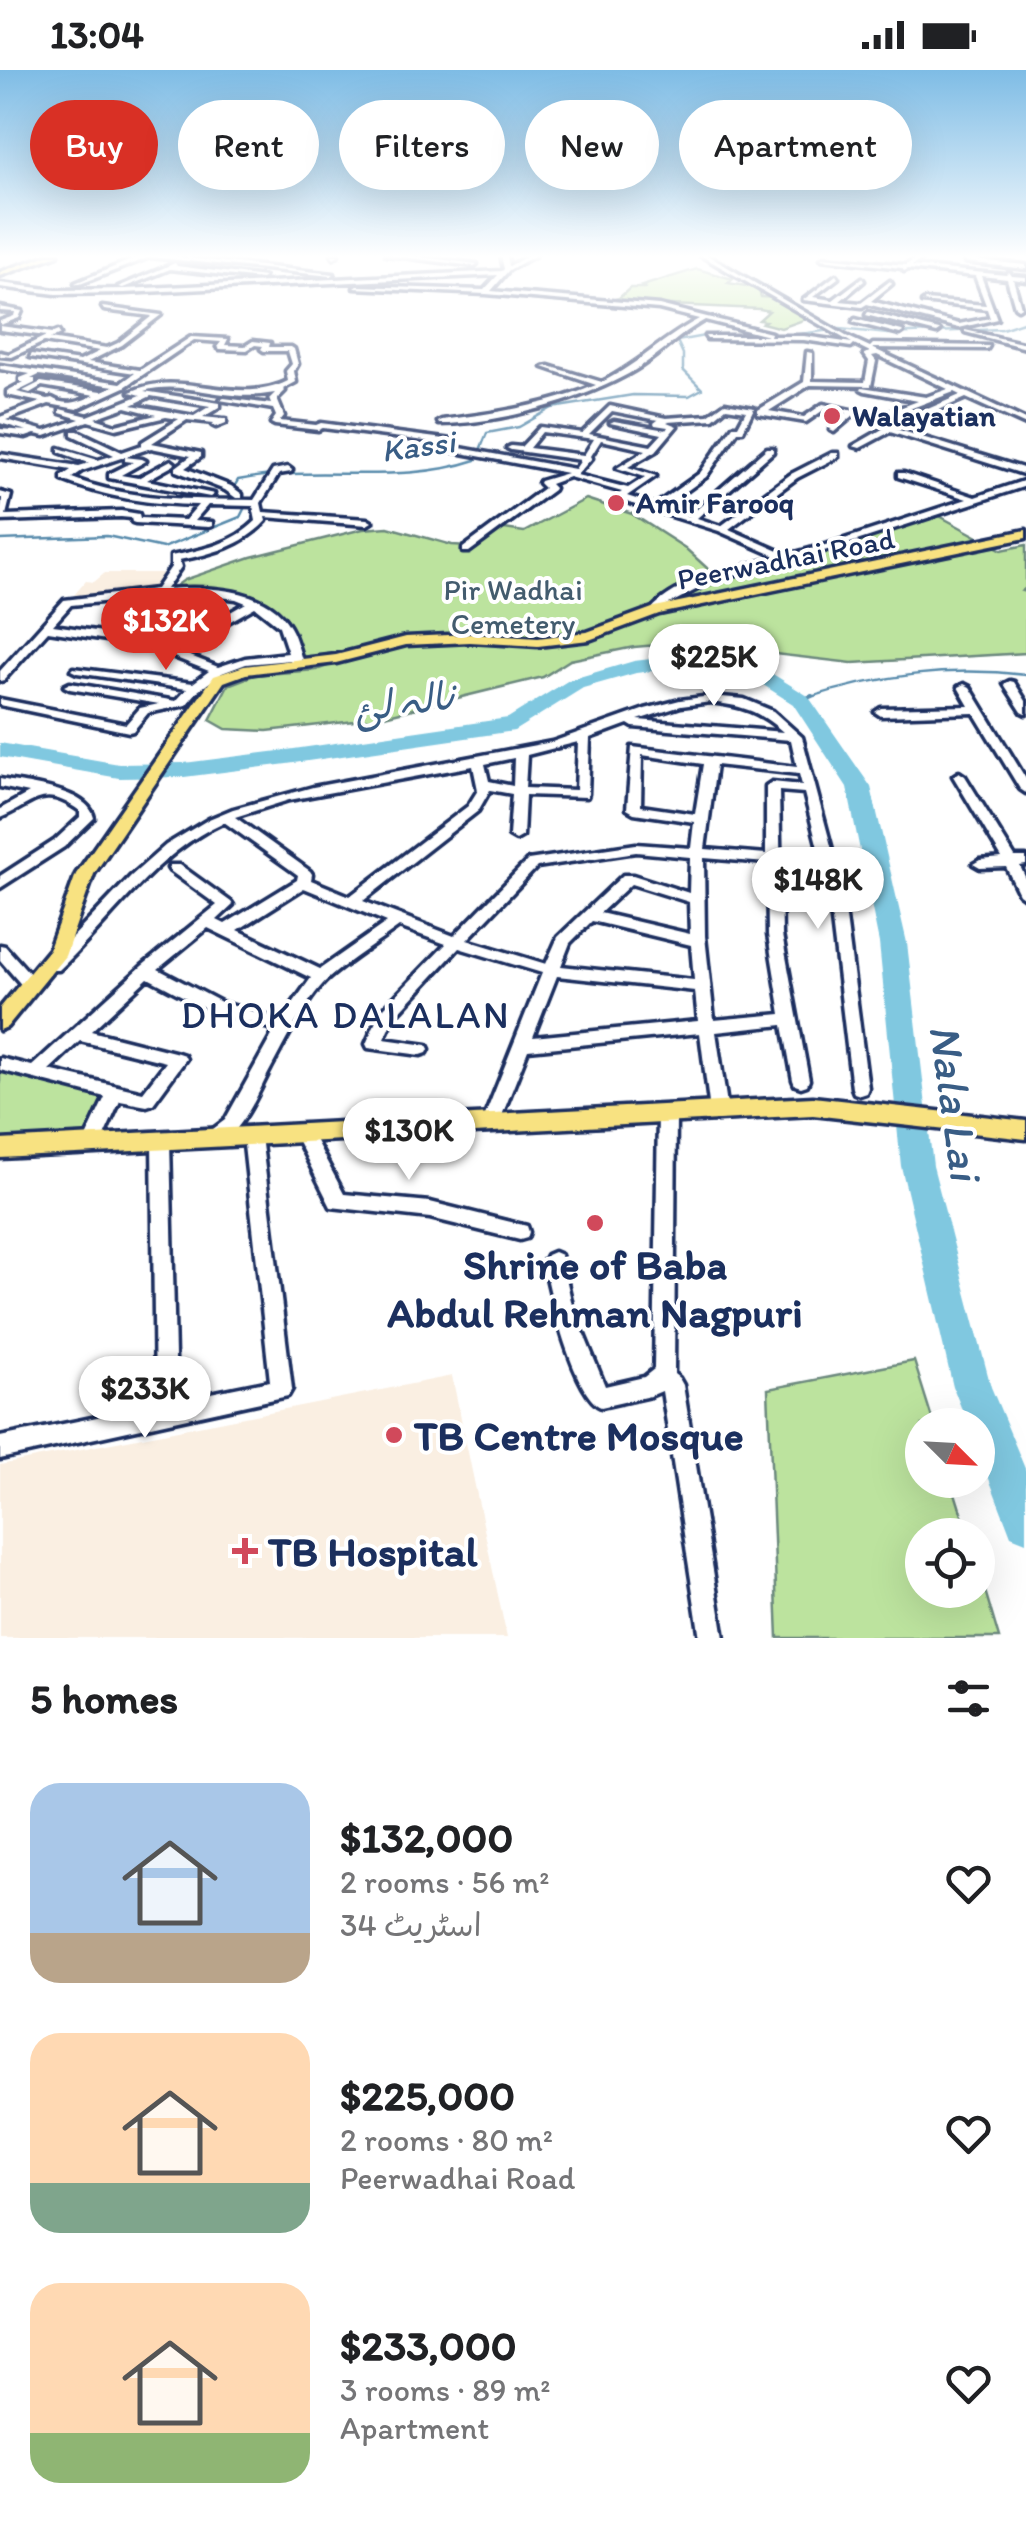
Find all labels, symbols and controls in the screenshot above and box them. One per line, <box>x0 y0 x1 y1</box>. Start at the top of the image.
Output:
text: 13:04 <box>50 12 144 58</box>
chip: Buy <box>30 100 158 190</box>
chip: Rent <box>178 100 319 190</box>
chip: Filters <box>339 100 505 190</box>
chip: New <box>525 100 659 190</box>
chip: Apartment <box>679 100 912 190</box>
place label: Walayatian <box>852 397 996 434</box>
marker: Walayatian <box>821 405 843 427</box>
water label: Kassi <box>379 422 460 470</box>
place label: Amir Farooq <box>635 484 794 521</box>
marker: Amir Farooq <box>605 492 627 514</box>
street label: Peerwadhai Road <box>674 519 898 598</box>
park label: Pir Wadhai Cemetery <box>443 571 583 642</box>
pin: $132K <box>96 588 236 673</box>
text: $132K <box>123 601 209 639</box>
pin: $225K <box>644 624 784 709</box>
text: $225K <box>670 637 758 675</box>
water label: نالہ لئ <box>351 672 462 734</box>
pin: $148K <box>748 847 888 932</box>
text: $148K <box>774 860 862 898</box>
district label: DHOKA DALALAN <box>181 992 511 1038</box>
water label: Nala Lai <box>918 1021 994 1188</box>
pin: $130K <box>339 1098 479 1183</box>
text: $130K <box>365 1111 453 1149</box>
marker: Shrine of Baba Abdul Rehman Nagpuri <box>584 1212 606 1234</box>
place label: Shrine of Baba Abdul Rehman Nagpuri <box>387 1239 803 1338</box>
pin: $233K <box>75 1356 215 1441</box>
text: $233K <box>101 1369 189 1407</box>
north arrow <box>905 1408 995 1498</box>
map controls <box>905 1408 995 1608</box>
place label: TB Centre Mosque <box>413 1410 744 1461</box>
marker: TB Centre Mosque <box>383 1424 405 1446</box>
button: locate <box>905 1518 995 1608</box>
place label: TB Hospital <box>267 1526 478 1577</box>
marker: TB Hospital <box>232 1538 258 1564</box>
icon: filters <box>941 1671 996 1726</box>
text: 5 homes <box>30 1673 178 1724</box>
text: $132,000 <box>340 1812 513 1863</box>
icon: home <box>110 1823 230 1943</box>
icon: heart <box>941 1856 996 1911</box>
text: 2 rooms · 56 m² <box>340 1863 549 1901</box>
text: اسٹریٹ 34 <box>340 1906 482 1944</box>
text: $225,000 <box>340 2070 515 2121</box>
icon: home <box>110 2073 230 2193</box>
icon: heart <box>941 2106 996 2161</box>
text: 2 rooms · 80 m² <box>340 2121 553 2159</box>
text: Peerwadhai Road <box>340 2159 576 2197</box>
text: $233,000 <box>340 2320 517 2371</box>
icon: home <box>110 2323 230 2443</box>
icon: heart <box>941 2356 996 2411</box>
text: 3 rooms · 89 m² <box>340 2371 551 2409</box>
text: Apartment <box>340 2409 489 2447</box>

